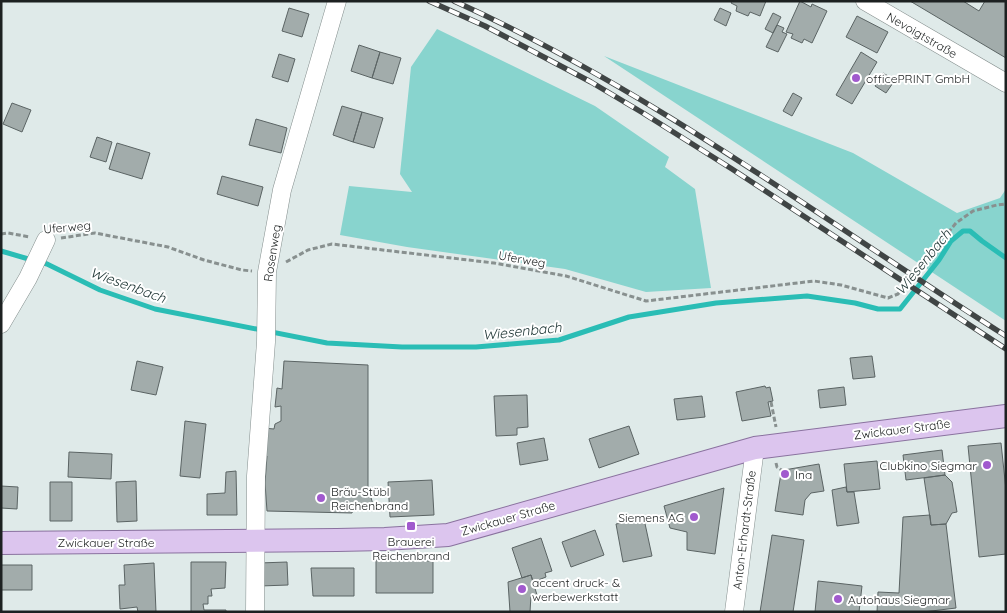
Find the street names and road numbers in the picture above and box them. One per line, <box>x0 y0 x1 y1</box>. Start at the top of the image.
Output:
street label: Nevoigtstraße <box>884 9 960 61</box>
street label: Uferweg <box>43 217 91 237</box>
street label: Rosenweg <box>260 223 284 283</box>
street label: Uferweg <box>497 247 547 271</box>
street label: Zwickauer Straße <box>853 416 951 442</box>
street label: Anton-Erhardt-Straße <box>729 469 759 591</box>
street label: Zwickauer Straße <box>459 497 557 539</box>
street label: Zwickauer Straße <box>57 535 155 550</box>

